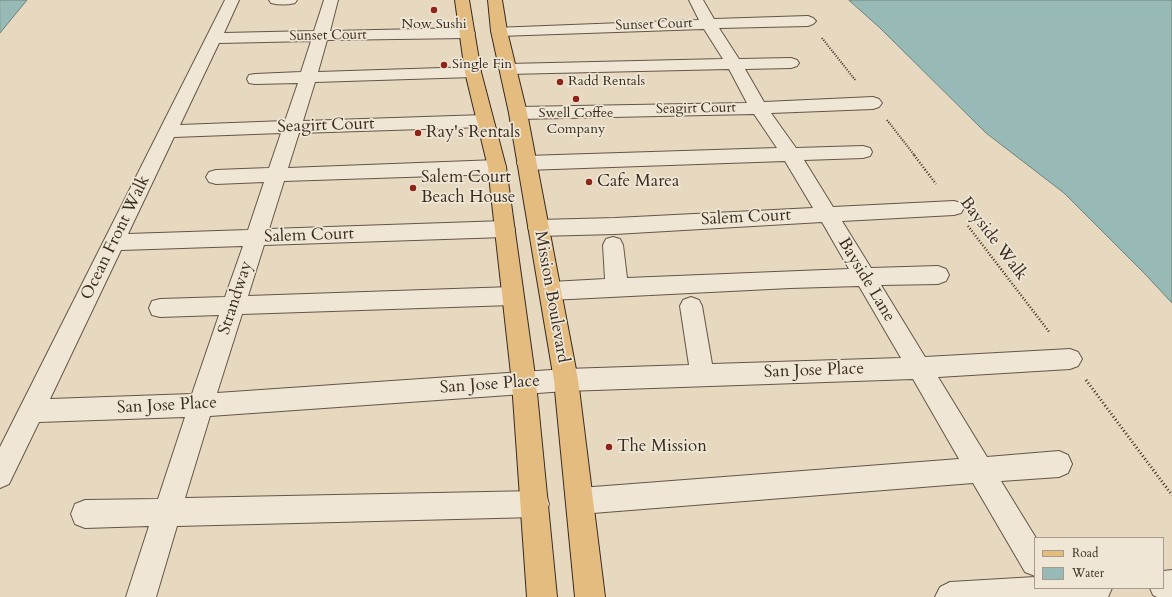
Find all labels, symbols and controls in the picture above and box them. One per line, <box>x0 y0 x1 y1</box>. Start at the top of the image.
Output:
marker: Now Sushi <box>429 5 439 15</box>
street label: Sunset Court <box>615 15 693 35</box>
place label: Now Sushi <box>401 17 467 33</box>
street label: Sunset Court <box>289 27 367 45</box>
place label: Single Fin <box>452 57 512 73</box>
marker: Single Fin <box>439 60 449 70</box>
place label: Radd Rentals <box>568 74 645 90</box>
marker: Radd Rentals <box>555 77 565 87</box>
marker: Swell Coffee Company <box>571 94 581 104</box>
street label: Seagirt Court <box>656 100 736 118</box>
place label: Swell Coffee Company <box>539 106 613 138</box>
street label: Seagirt Court <box>277 114 375 138</box>
place label: Ray's Rentals <box>426 123 520 143</box>
marker: Ray's Rentals <box>413 128 423 138</box>
place label: Salem Court Beach House <box>421 168 515 208</box>
street label: Ocean Front Walk <box>77 172 155 304</box>
place label: Cafe Marea <box>597 172 679 192</box>
marker: Cafe Marea <box>584 177 594 187</box>
marker: Salem Court Beach House <box>408 183 418 193</box>
street label: Bayside Walk <box>955 193 1031 285</box>
street label: Salem Court <box>701 205 791 231</box>
street label: Salem Court <box>264 224 354 248</box>
street label: Mission Boulevard <box>529 229 573 365</box>
street label: Bayside Lane <box>833 234 899 326</box>
street label: Strandway <box>215 259 257 337</box>
street label: San Jose Place <box>764 359 864 383</box>
street label: San Jose Place <box>439 371 541 399</box>
street label: San Jose Place <box>116 393 218 419</box>
place label: The Mission <box>617 437 707 457</box>
marker: The Mission <box>604 442 614 452</box>
legend <box>1034 537 1164 589</box>
text: Road <box>1072 545 1098 561</box>
text: Water <box>1072 565 1104 581</box>

